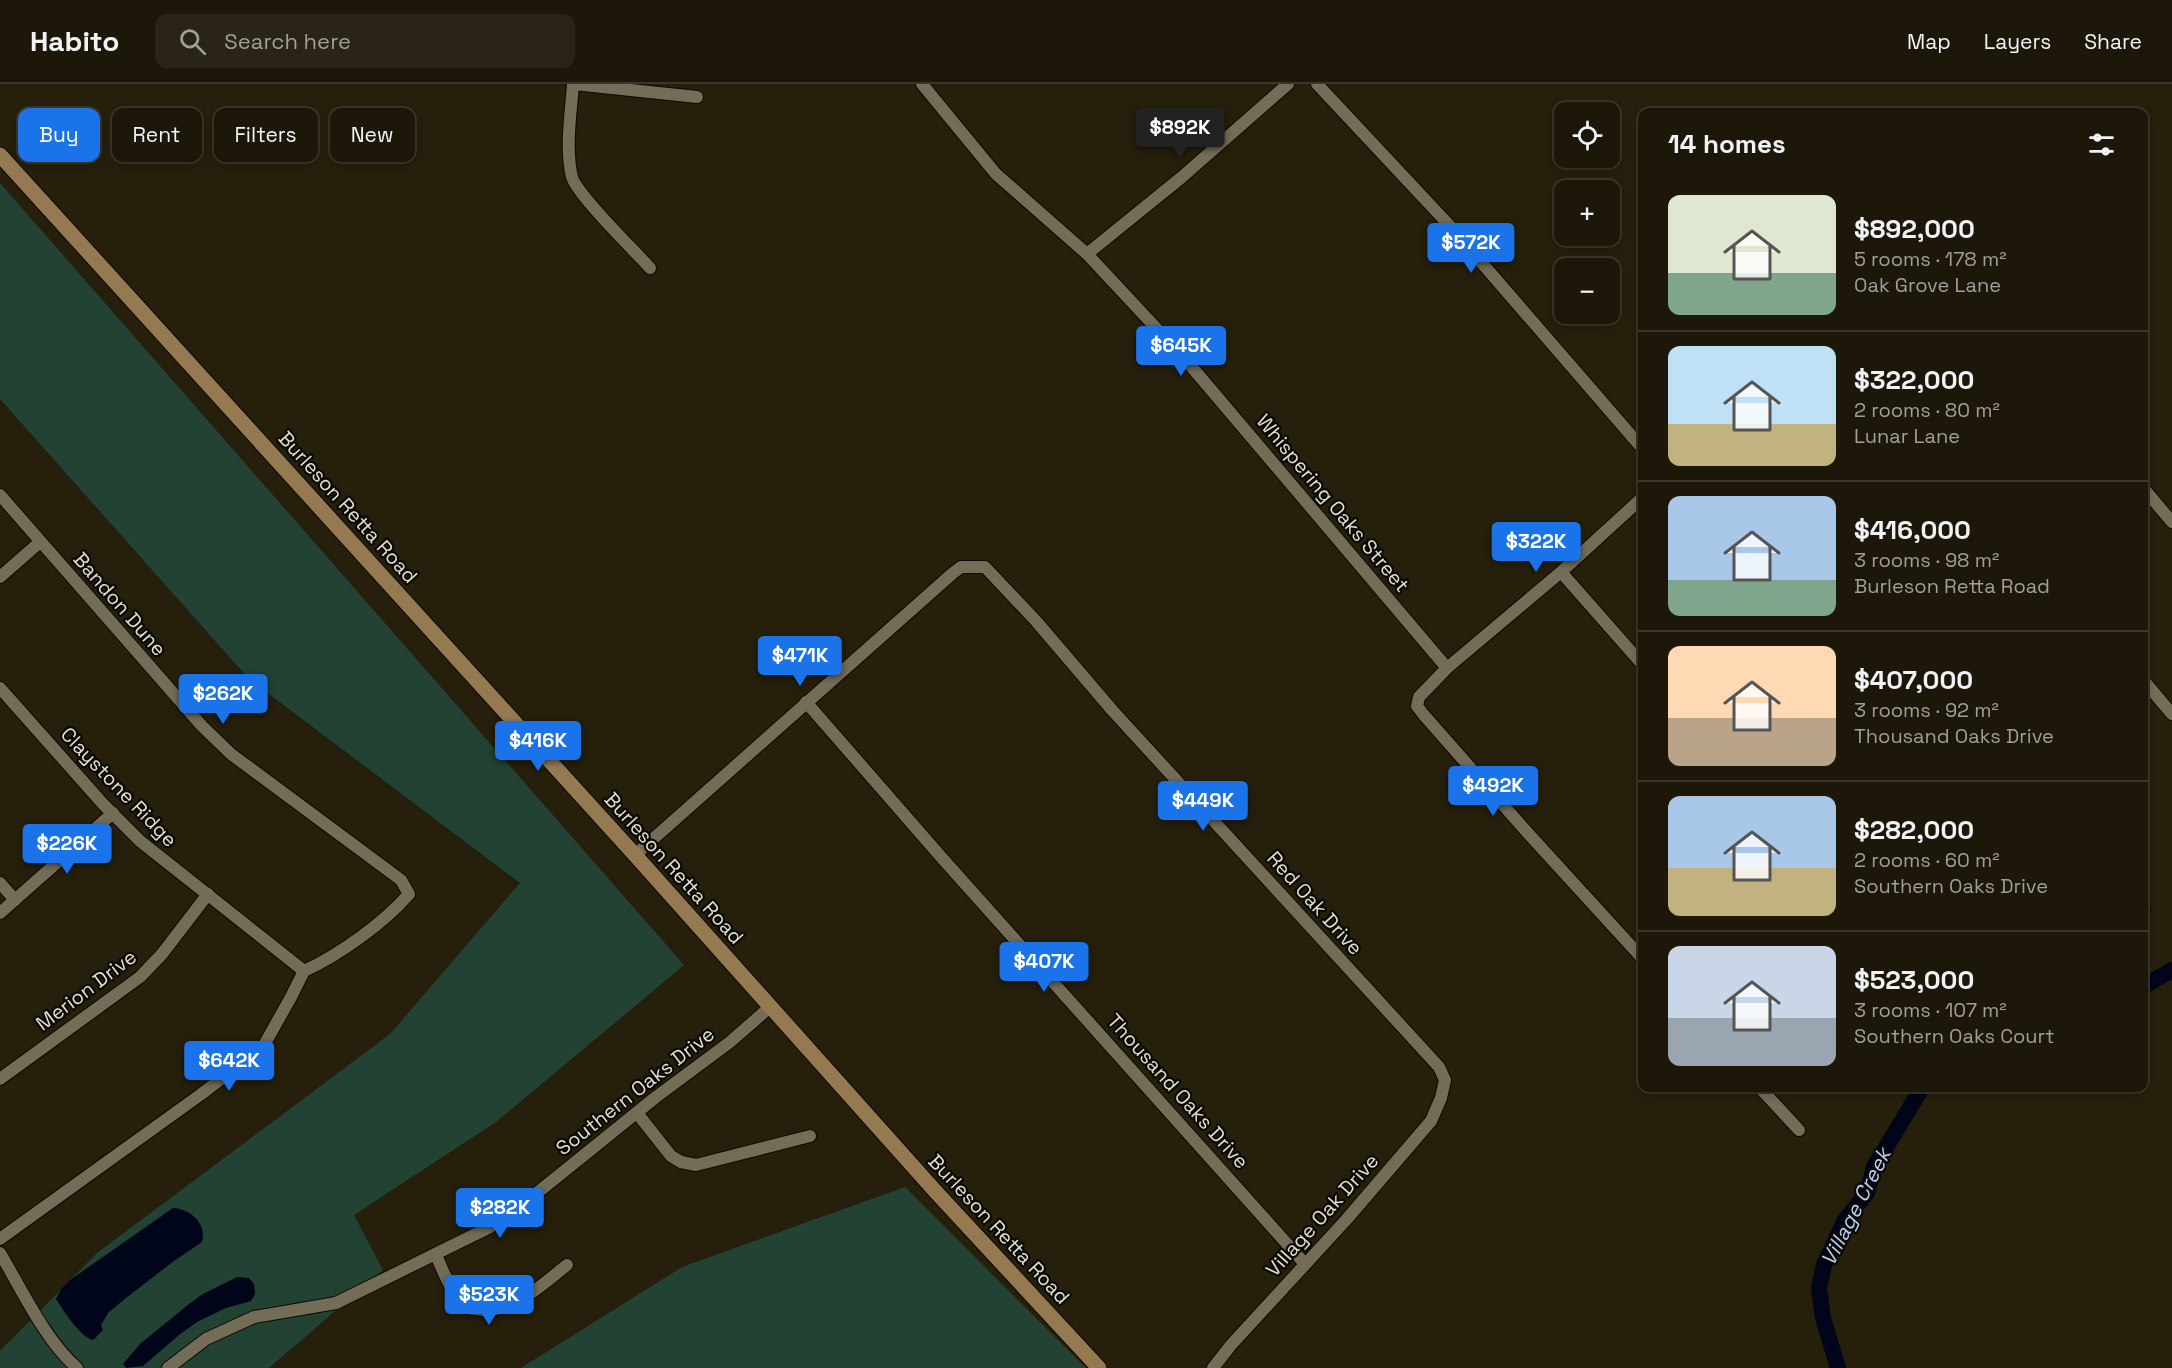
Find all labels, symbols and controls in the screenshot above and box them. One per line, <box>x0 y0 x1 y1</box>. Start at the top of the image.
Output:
search box <box>155 14 575 68</box>
text: Habito <box>30 23 119 59</box>
icon: search <box>176 25 209 58</box>
text: Search here <box>224 27 351 55</box>
text: Map <box>1907 28 1951 55</box>
text: Layers <box>1984 28 2051 55</box>
text: Share <box>2084 28 2142 55</box>
map controls <box>1554 102 1620 324</box>
button: locate <box>1554 102 1620 168</box>
chip: Buy <box>18 108 100 162</box>
chip: Rent <box>112 108 202 162</box>
chip: Filters <box>214 108 318 162</box>
chip: New <box>330 108 415 162</box>
pin: $892K <box>1138 108 1222 159</box>
text: $892K <box>1150 114 1210 140</box>
text: 14 homes <box>1668 127 1786 161</box>
icon: filters <box>2085 128 2118 161</box>
button: + <box>1554 180 1620 246</box>
text: $892,000 <box>1854 212 1975 246</box>
icon: home <box>1716 219 1788 291</box>
pin: $572K <box>1429 223 1513 274</box>
text: $572K <box>1441 229 1501 255</box>
text: 5 rooms · 178 m² <box>1854 246 2006 272</box>
button: − <box>1554 258 1620 324</box>
text: Oak Grove Lane <box>1854 272 2001 298</box>
pin: $645K <box>1139 326 1223 377</box>
text: $645K <box>1150 332 1212 358</box>
text: $322,000 <box>1854 363 1974 397</box>
icon: home <box>1716 370 1788 442</box>
text: 2 rooms · 80 m² <box>1854 397 2000 423</box>
street label: Whispering Oaks Street <box>1251 409 1415 597</box>
text: Lunar Lane <box>1854 423 1960 449</box>
street label: Burleson Retta Road <box>273 426 423 588</box>
text: $416,000 <box>1854 513 1971 547</box>
icon: home <box>1716 520 1788 592</box>
pin: $322K <box>1494 522 1578 573</box>
text: $322K <box>1506 528 1566 554</box>
street label: Bandon Dune <box>68 547 172 661</box>
text: 3 rooms · 98 m² <box>1854 547 1999 573</box>
text: Burleson Retta Road <box>1854 573 2050 599</box>
pin: $471K <box>758 636 842 687</box>
text: $471K <box>772 642 828 668</box>
text: $407,000 <box>1854 663 1973 697</box>
icon: home <box>1716 670 1788 742</box>
pin: $262K <box>181 674 265 725</box>
text: $262K <box>193 680 253 706</box>
text: 3 rooms · 92 m² <box>1854 697 1999 723</box>
street label: Claystone Ridge <box>55 721 183 853</box>
pin: $416K <box>496 721 580 772</box>
text: Thousand Oaks Drive <box>1854 723 2054 749</box>
text: $416K <box>509 727 567 753</box>
pin: $492K <box>1451 766 1535 817</box>
text: $492K <box>1462 772 1524 798</box>
pin: $449K <box>1161 781 1245 832</box>
street label: Burleson Retta Road <box>599 787 749 949</box>
text: $449K <box>1172 787 1234 813</box>
text: $282,000 <box>1854 813 1974 847</box>
icon: home <box>1716 820 1788 892</box>
pin: $226K <box>25 824 109 875</box>
text: $226K <box>37 830 97 856</box>
street label: Red Oak Drive <box>1261 846 1369 960</box>
text: 2 rooms · 60 m² <box>1854 847 2000 873</box>
text: Southern Oaks Drive <box>1854 873 2048 899</box>
pin: $407K <box>1002 942 1086 993</box>
street label: Merion Drive <box>31 944 141 1036</box>
text: $407K <box>1014 948 1075 974</box>
text: $523,000 <box>1854 963 1974 997</box>
icon: home <box>1716 970 1788 1042</box>
text: 3 rooms · 107 m² <box>1854 997 2007 1023</box>
street label: Thousand Oaks Drive <box>1101 1008 1255 1174</box>
street label: Southern Oaks Drive <box>551 1021 719 1161</box>
text: Southern Oaks Court <box>1854 1023 2054 1049</box>
pin: $642K <box>187 1041 271 1092</box>
text: $642K <box>198 1047 260 1073</box>
water label: Village Creek <box>1814 1141 1898 1270</box>
street label: Village Oak Drive <box>1260 1148 1384 1282</box>
street label: Burleson Retta Road <box>923 1149 1075 1309</box>
pin: $282K <box>458 1188 542 1239</box>
text: $282K <box>470 1194 530 1220</box>
pin: $523K <box>447 1275 531 1326</box>
text: $523K <box>459 1281 519 1307</box>

